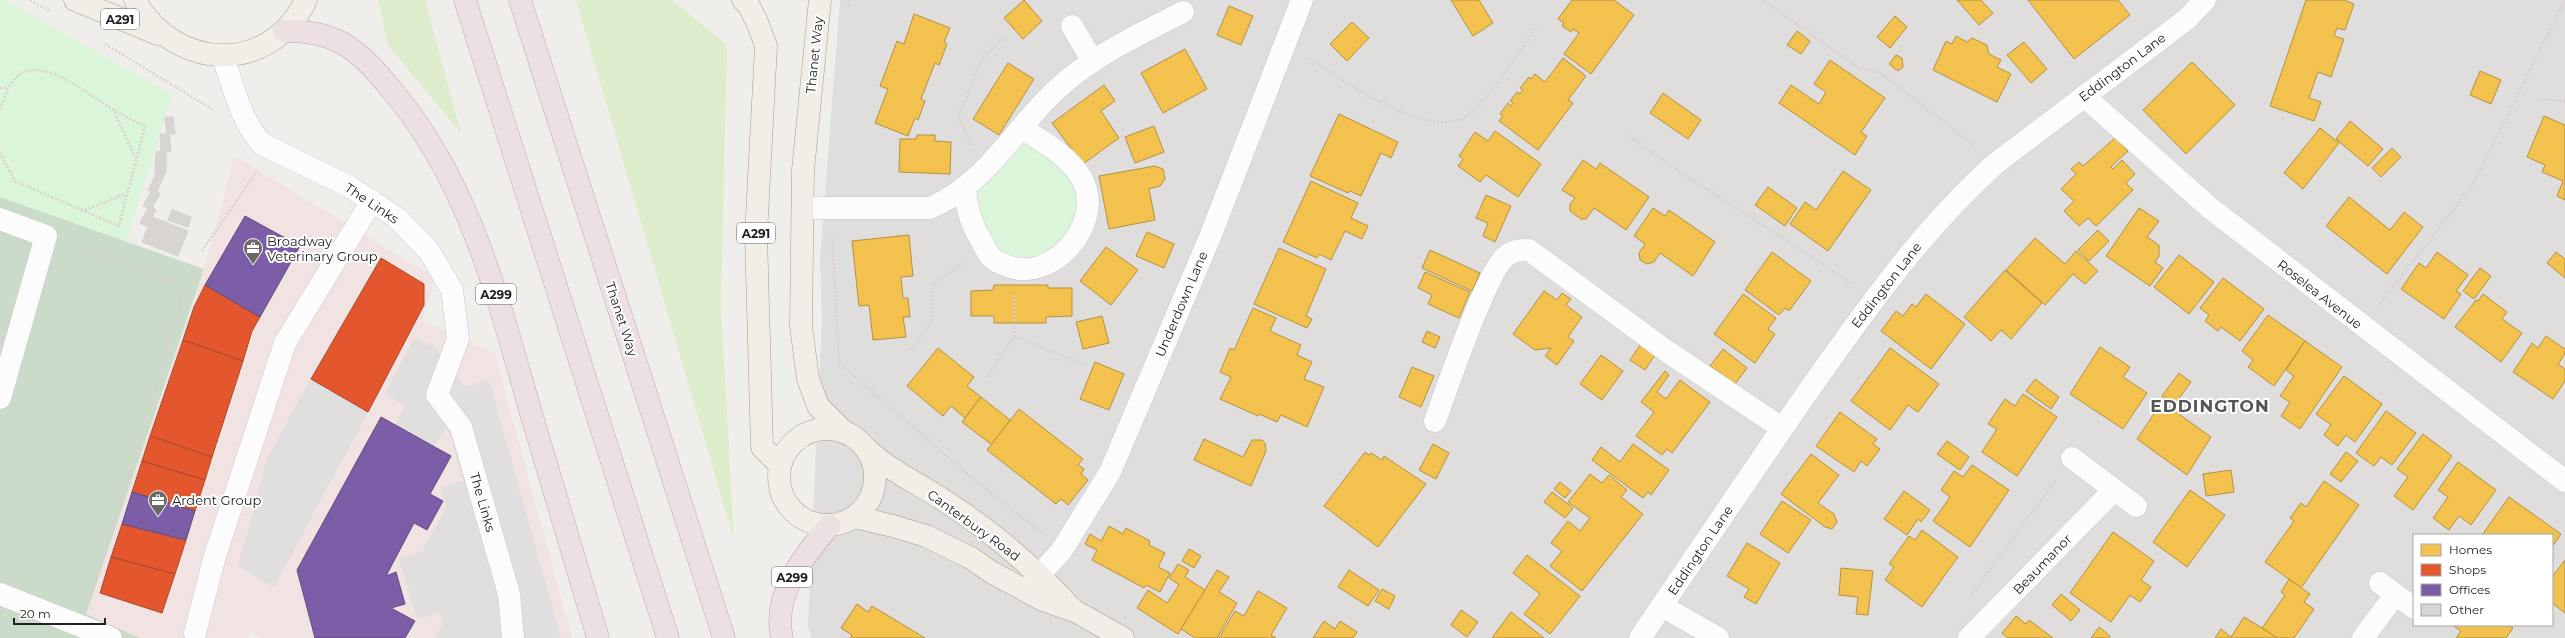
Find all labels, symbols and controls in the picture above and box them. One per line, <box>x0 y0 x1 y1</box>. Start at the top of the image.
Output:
road number: A291 <box>101 9 139 29</box>
street label: Thanet Way <box>802 15 826 94</box>
street label: Eddington Lane <box>2075 29 2169 105</box>
street label: The Links <box>342 179 402 227</box>
road number: A291 <box>737 223 775 243</box>
place label: Broadway Veterinary Group <box>267 233 378 264</box>
office icon: Broadway Veterinary Group <box>242 237 264 265</box>
street label: Eddington Lane <box>1847 239 1925 331</box>
street label: Underdown Lane <box>1152 249 1211 359</box>
street label: Roselea Avenue <box>2274 256 2366 332</box>
street label: Thanet Way <box>602 280 642 359</box>
road number: A299 <box>476 284 516 304</box>
district label: EDDINGTON <box>2150 396 2270 416</box>
street label: The Links <box>467 470 499 534</box>
street label: Canterbury Road <box>925 486 1023 564</box>
office icon: Ardent Group <box>147 489 169 517</box>
place label: Ardent Group <box>172 492 261 508</box>
street label: Eddington Lane <box>1664 502 1736 598</box>
street label: Beaumanor <box>2009 531 2075 597</box>
legend <box>2413 534 2553 626</box>
text: Homes <box>2449 542 2492 557</box>
text: Shops <box>2449 562 2486 577</box>
road number: A299 <box>772 567 812 587</box>
text: Offices <box>2449 582 2490 597</box>
scale bar <box>14 600 105 626</box>
text: Other <box>2449 602 2484 617</box>
text: 20 m <box>20 606 51 621</box>

